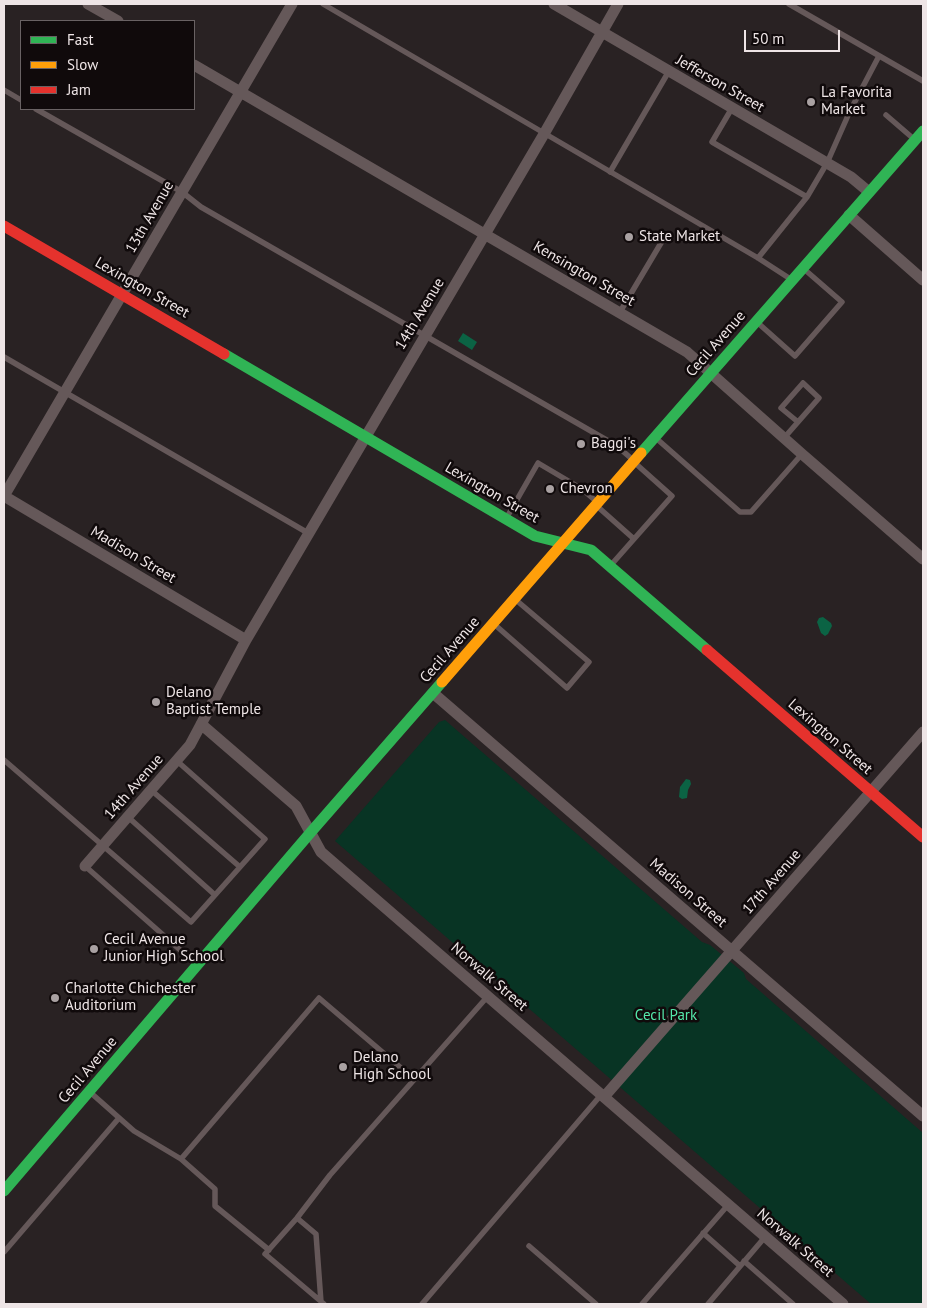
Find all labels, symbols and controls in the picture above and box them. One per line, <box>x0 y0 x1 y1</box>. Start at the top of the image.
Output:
legend <box>20 20 195 110</box>
scale bar <box>747 20 843 52</box>
text: 50 m <box>752 29 785 48</box>
text: Fast <box>67 30 94 49</box>
street label: Jefferson Street <box>673 51 767 117</box>
text: Slow <box>67 55 98 74</box>
text: Jam <box>67 80 91 99</box>
place label: La Favorita Market <box>821 84 892 119</box>
marker: La Favorita Market <box>805 96 817 108</box>
street label: 13th Avenue <box>122 178 178 256</box>
place label: State Market <box>639 228 720 246</box>
marker: State Market <box>623 231 635 243</box>
street label: Kensington Street <box>530 238 638 310</box>
street label: Lexington Street <box>92 254 192 322</box>
street label: 14th Avenue <box>392 275 448 353</box>
street label: Cecil Avenue <box>682 307 750 381</box>
place label: Baggi's <box>591 435 636 453</box>
marker: Baggi's <box>575 438 587 450</box>
street label: Lexington Street <box>442 459 542 527</box>
place label: Chevron <box>560 480 613 498</box>
marker: Chevron <box>544 483 556 495</box>
street label: Madison Street <box>87 522 179 588</box>
street label: Cecil Avenue <box>416 613 484 687</box>
place label: Delano Baptist Temple <box>166 684 261 719</box>
marker: Delano Baptist Temple <box>150 696 162 708</box>
street label: Lexington Street <box>784 696 876 778</box>
street label: 14th Avenue <box>101 751 167 823</box>
street label: 17th Avenue <box>739 846 805 918</box>
street label: Madison Street <box>646 855 730 931</box>
place label: Cecil Avenue Junior High School <box>104 931 224 966</box>
street label: Norwalk Street <box>447 939 531 1015</box>
marker: Cecil Avenue Junior High School <box>88 943 100 955</box>
place label: Charlotte Chichester Auditorium <box>65 980 196 1015</box>
marker: Charlotte Chichester Auditorium <box>49 992 61 1004</box>
park label: Cecil Park <box>635 1007 697 1025</box>
street label: Cecil Avenue <box>55 1033 121 1107</box>
place label: Delano High School <box>353 1049 431 1084</box>
marker: Delano High School <box>337 1061 349 1073</box>
street label: Norwalk Street <box>753 1205 837 1281</box>

